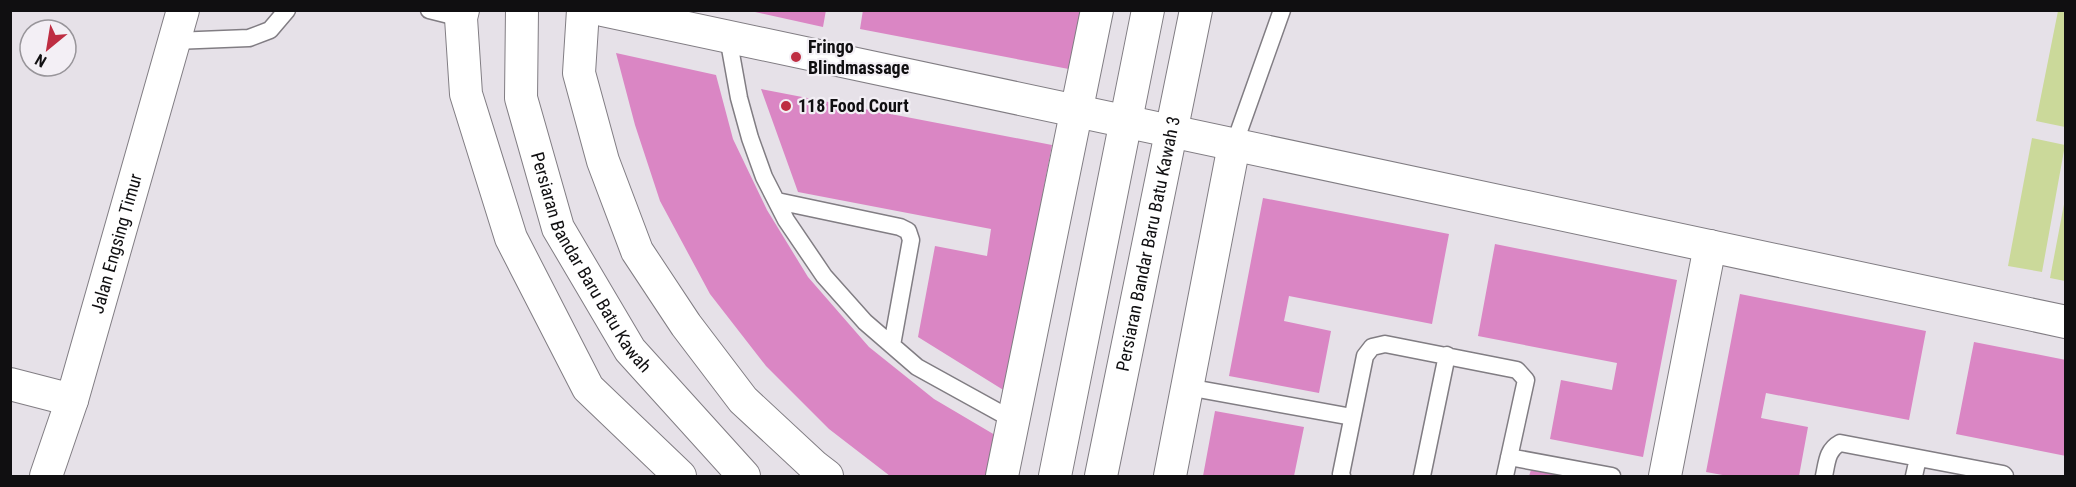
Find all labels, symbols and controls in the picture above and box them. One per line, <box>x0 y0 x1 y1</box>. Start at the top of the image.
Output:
north arrow <box>18 18 78 78</box>
place label: Fringo Blindmassage <box>808 36 910 78</box>
text: N <box>32 50 50 71</box>
marker: Fringo Blindmassage <box>789 50 803 64</box>
place label: 118 Food Court <box>798 95 909 116</box>
marker: 118 Food Court <box>779 99 793 113</box>
street label: Persiaran Bandar Baru Batu Kawah 3 <box>1112 114 1184 373</box>
street label: Persiaran Bandar Baru Batu Kawah <box>527 149 656 376</box>
street label: Jalan Engsing Timur <box>86 171 146 316</box>

